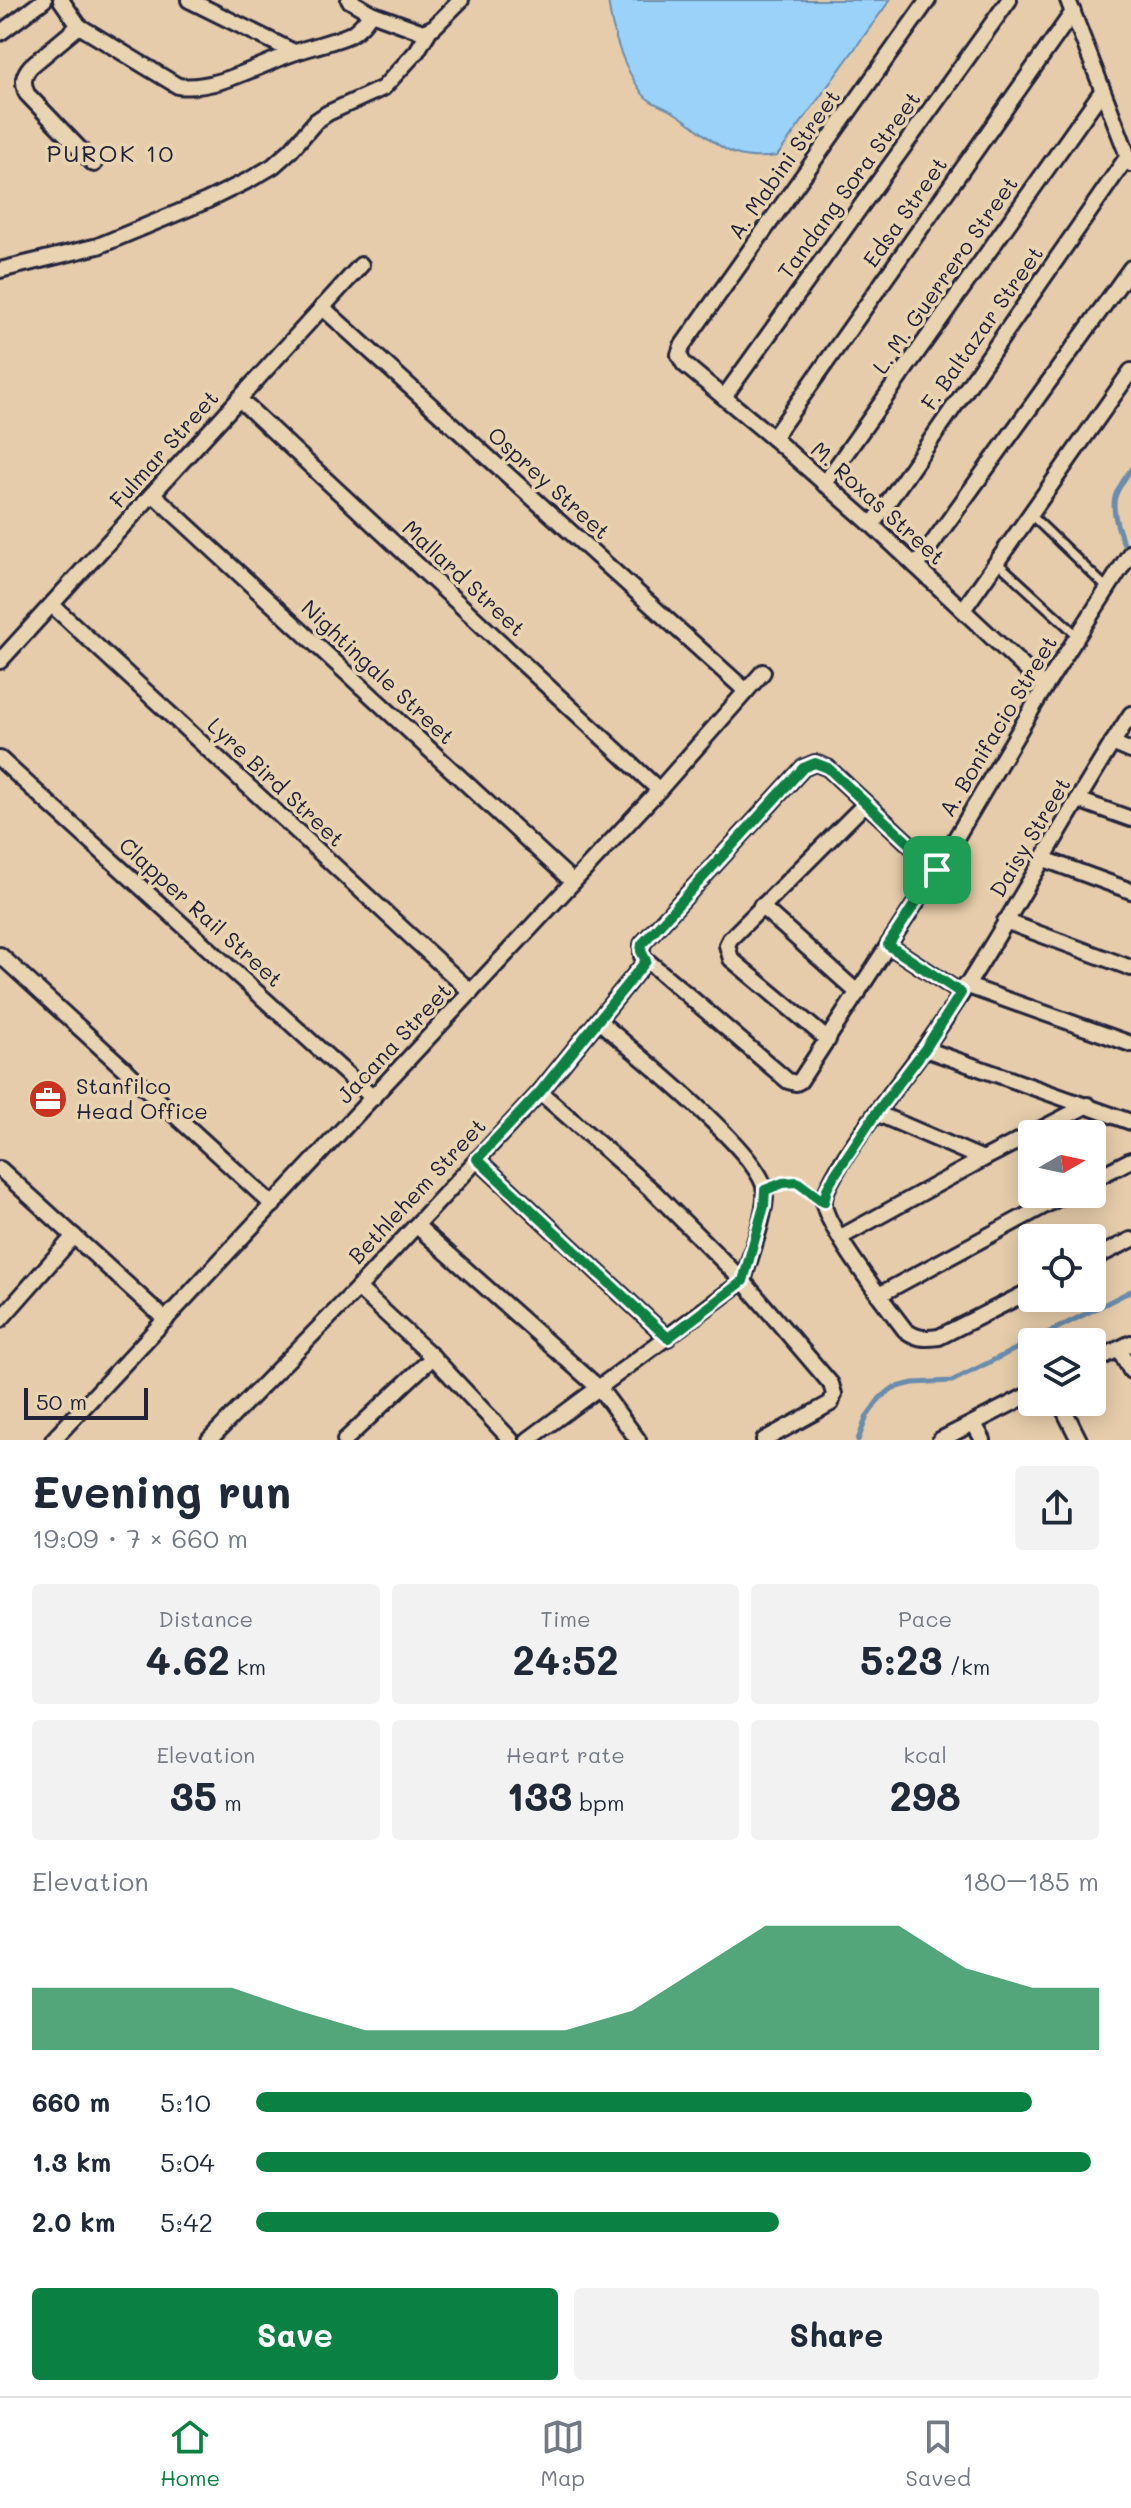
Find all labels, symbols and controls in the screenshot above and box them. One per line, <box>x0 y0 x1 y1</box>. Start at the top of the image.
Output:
street label: A. Mabini Street <box>721 83 846 244</box>
street label: Tandang Sora Street <box>771 85 926 284</box>
district label: PUROK 10 <box>47 137 175 168</box>
street label: Edsa Street <box>856 151 953 272</box>
street label: L. M. Guerrero Street <box>865 170 1024 379</box>
street label: F. Baltazar Street <box>914 240 1049 415</box>
street label: Fulmar Street <box>103 384 224 514</box>
street label: Osprey Street <box>482 420 617 545</box>
street label: M. Roxas Street <box>805 435 952 571</box>
street label: Mallard Street <box>397 513 532 642</box>
street label: Nightingale Street <box>296 593 461 750</box>
street label: A. Bonifacio Street <box>932 630 1063 822</box>
street label: Lyre Bird Street <box>202 711 351 853</box>
street label: Daisy Street <box>982 772 1077 902</box>
street label: Clapper Rail Street <box>113 830 289 993</box>
pin <box>903 836 971 904</box>
icon: arrive <box>915 848 959 892</box>
street label: Jacana Street <box>330 976 457 1109</box>
place label: Stanfilco Head Office <box>76 1071 208 1125</box>
office icon: Stanfilco Head Office <box>27 1078 69 1120</box>
street label: Bethlehem Street <box>342 1112 492 1270</box>
north arrow <box>1018 1120 1106 1208</box>
map controls <box>1018 1120 1106 1416</box>
button: locate <box>1018 1224 1106 1312</box>
button: layers <box>1018 1328 1106 1416</box>
scale bar <box>24 1384 148 1420</box>
text: 50 m <box>36 1387 87 1416</box>
text: Evening run <box>32 1462 291 1519</box>
button: share <box>1015 1466 1099 1550</box>
text: 19:09 · 7 × 660 m <box>32 1521 248 1555</box>
text: Distance <box>158 1604 253 1633</box>
text: Time <box>540 1604 591 1633</box>
text: Pace <box>898 1604 952 1633</box>
text: 4.62 <box>146 1633 230 1685</box>
text: 24:52 <box>512 1633 619 1685</box>
text: 5:23 <box>860 1633 942 1685</box>
text: km <box>230 1652 266 1681</box>
text: /km <box>942 1652 990 1681</box>
text: Elevation <box>156 1740 255 1769</box>
text: Heart rate <box>506 1740 625 1769</box>
text: kcal <box>903 1740 947 1769</box>
text: 35 <box>170 1769 217 1821</box>
text: 133 <box>507 1769 572 1821</box>
text: 298 <box>890 1769 961 1821</box>
text: m <box>217 1788 242 1817</box>
text: bpm <box>572 1788 624 1817</box>
text: Elevation <box>32 1864 149 1898</box>
text: 180–185 m <box>963 1864 1099 1898</box>
text: 660 m <box>32 2085 110 2119</box>
text: 5:10 <box>160 2085 211 2119</box>
text: 1.3 km <box>32 2145 111 2179</box>
text: 5:04 <box>160 2145 215 2179</box>
text: 2.0 km <box>32 2205 115 2239</box>
text: 5:42 <box>160 2205 213 2239</box>
button: Save <box>32 2288 558 2380</box>
button: Share <box>574 2288 1099 2380</box>
tab: Home <box>160 2415 220 2492</box>
tab: Map <box>540 2415 585 2492</box>
tab: Saved <box>906 2415 971 2492</box>

